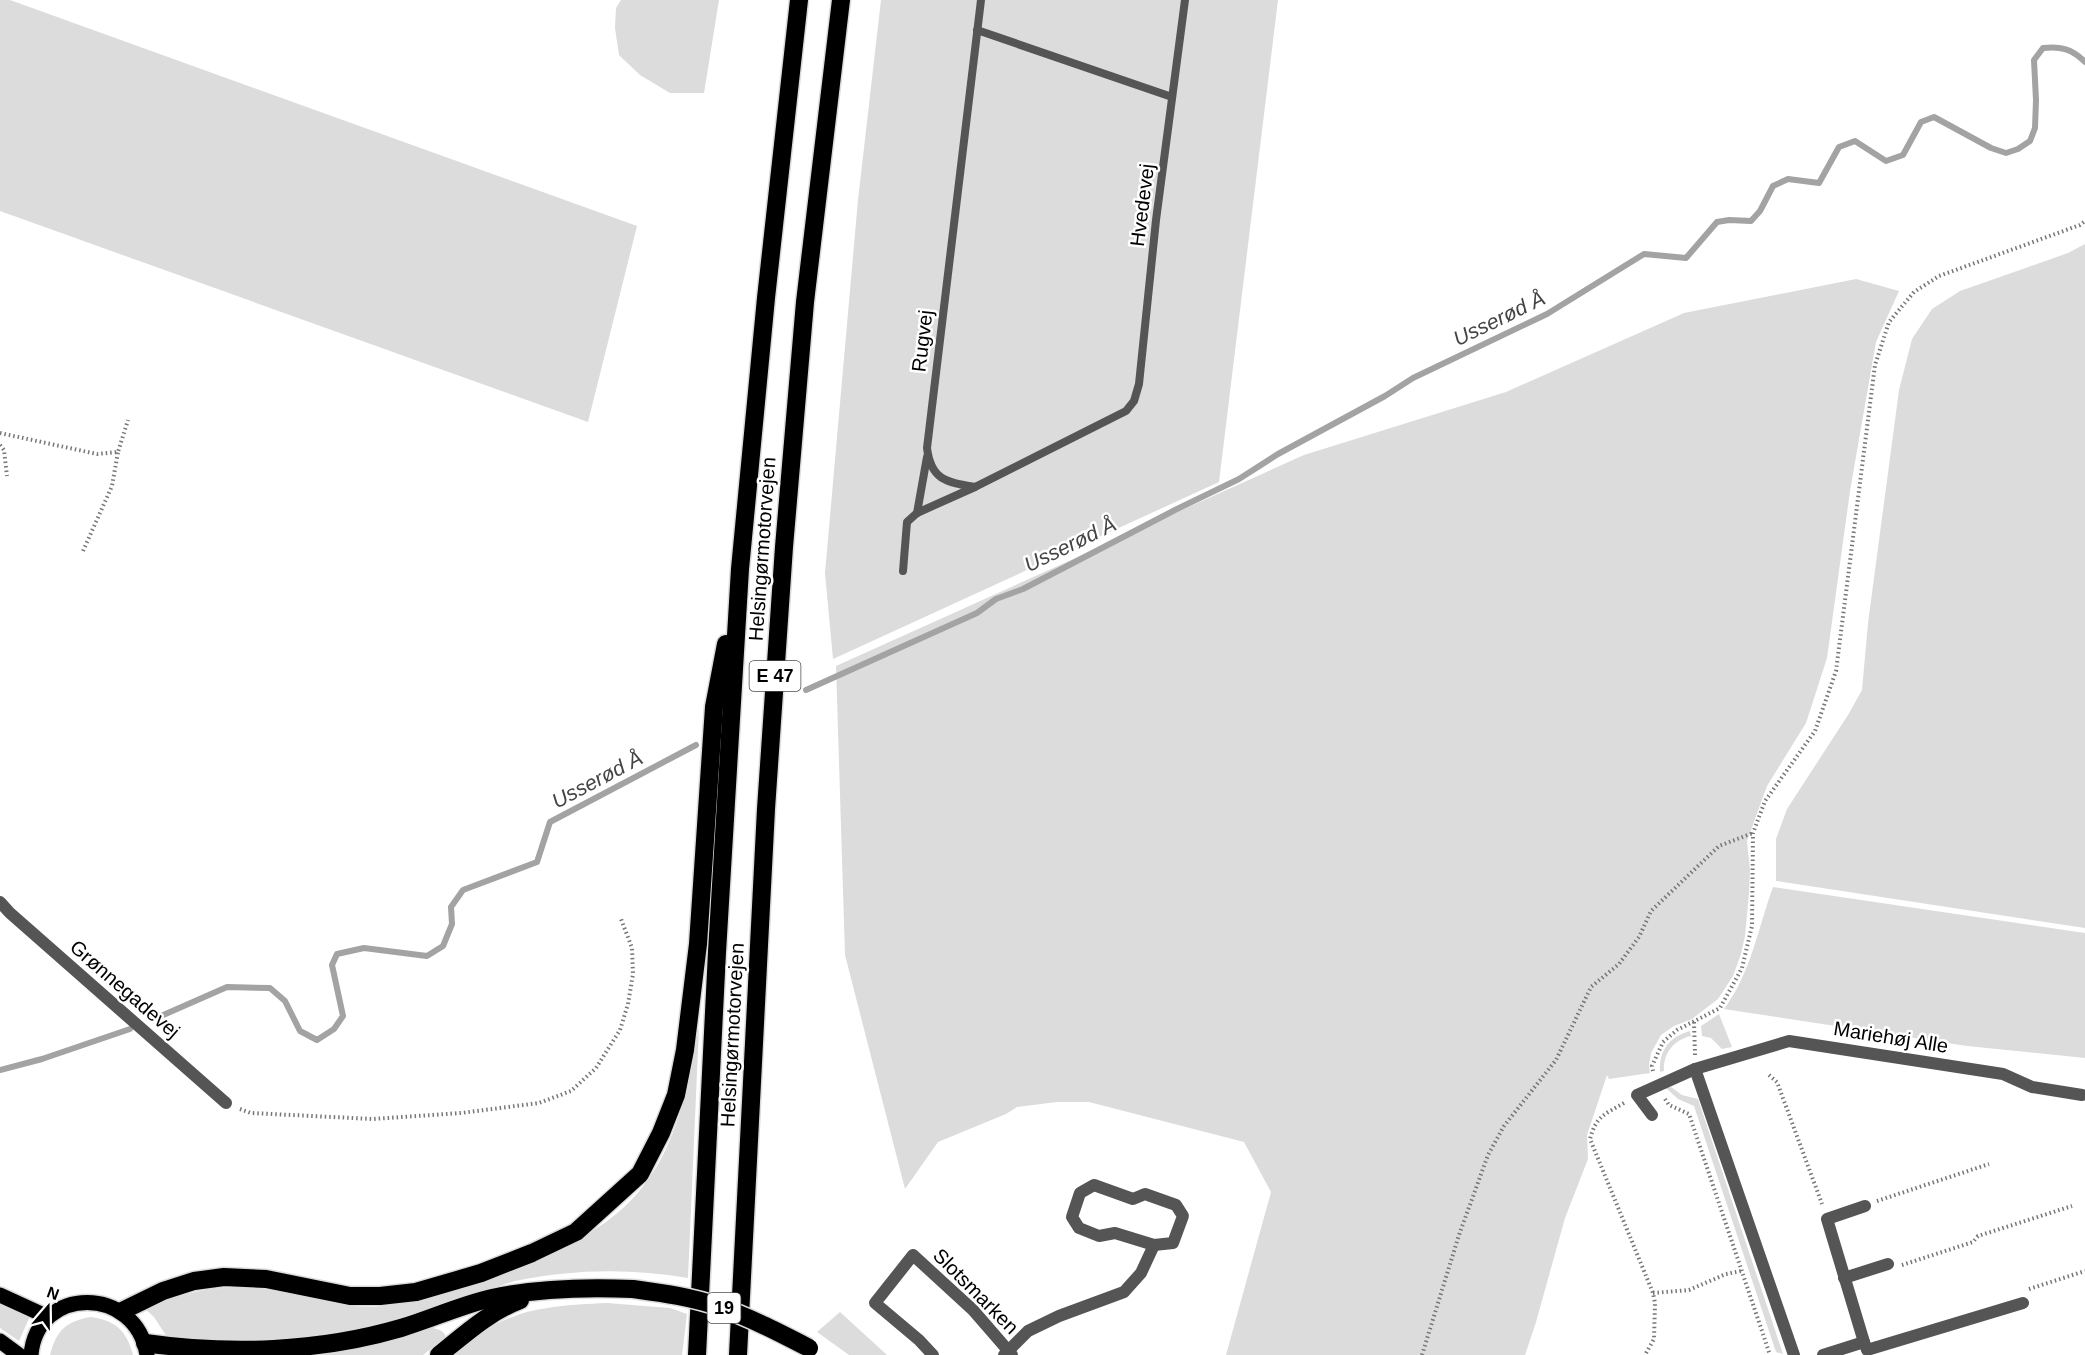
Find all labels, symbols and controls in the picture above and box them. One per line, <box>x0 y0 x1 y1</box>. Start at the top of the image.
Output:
street label: Hvedevej <box>1126 162 1158 248</box>
water label: Usserød Å <box>1449 286 1549 350</box>
street label: Rugvej <box>907 309 937 373</box>
street label: Helsingørmotorvejen <box>745 456 779 642</box>
water label: Usserød Å <box>1020 512 1120 576</box>
road number: E 47 <box>750 661 800 691</box>
water label: Usserød Å <box>548 746 646 812</box>
street label: Grønnegadevej <box>66 935 184 1043</box>
street label: Helsingørmotorvejen <box>716 942 748 1128</box>
street label: Mariehøj Alle <box>1832 1017 1950 1057</box>
street label: Slotsmarken <box>929 1244 1023 1338</box>
north arrow <box>18 1277 78 1337</box>
text: N <box>45 1283 61 1303</box>
road number: 19 <box>708 1293 740 1323</box>

